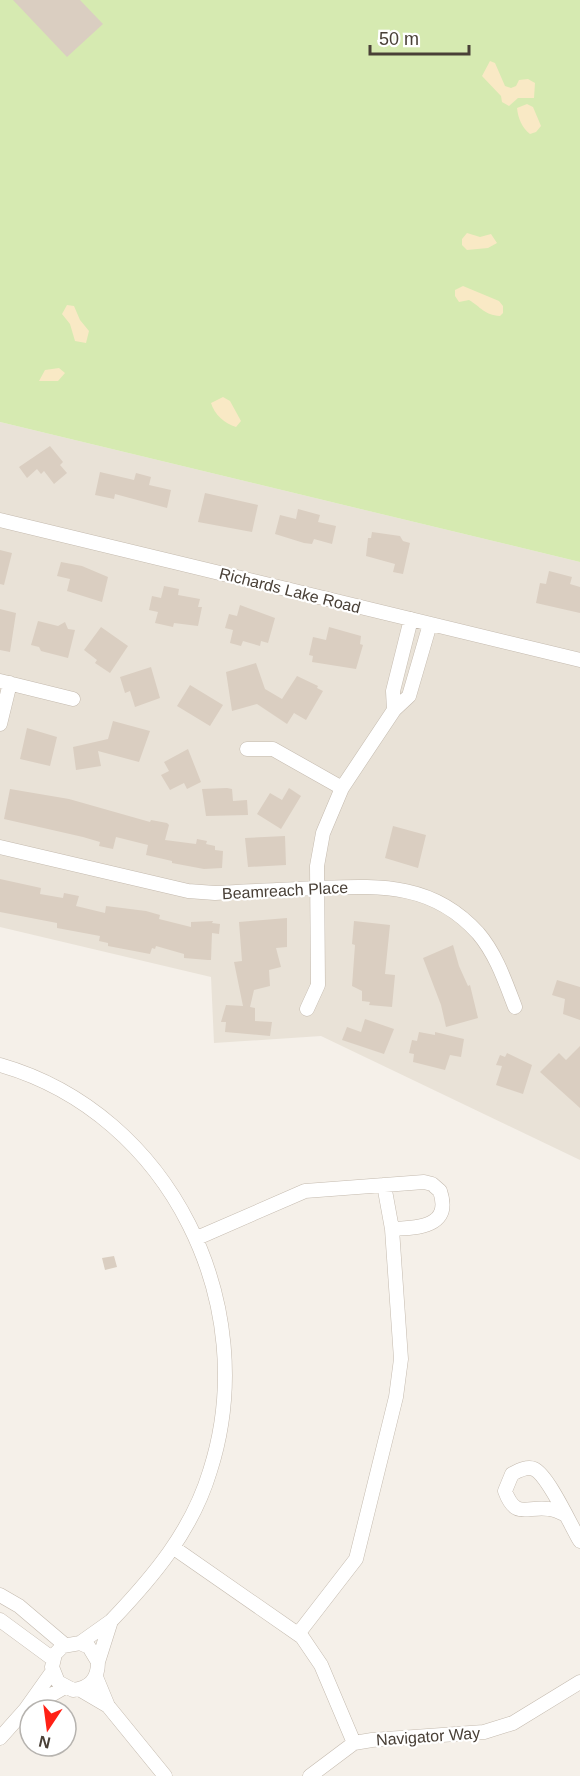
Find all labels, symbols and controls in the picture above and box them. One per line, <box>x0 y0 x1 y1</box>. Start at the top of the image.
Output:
scale bar <box>370 18 469 56</box>
text: 50 m <box>379 29 419 49</box>
street label: Richards Lake Road <box>217 565 362 616</box>
street label: Beamreach Place <box>222 879 349 902</box>
north arrow <box>18 1698 78 1758</box>
street label: Navigator Way <box>375 1724 481 1749</box>
text: N <box>37 1733 52 1752</box>

